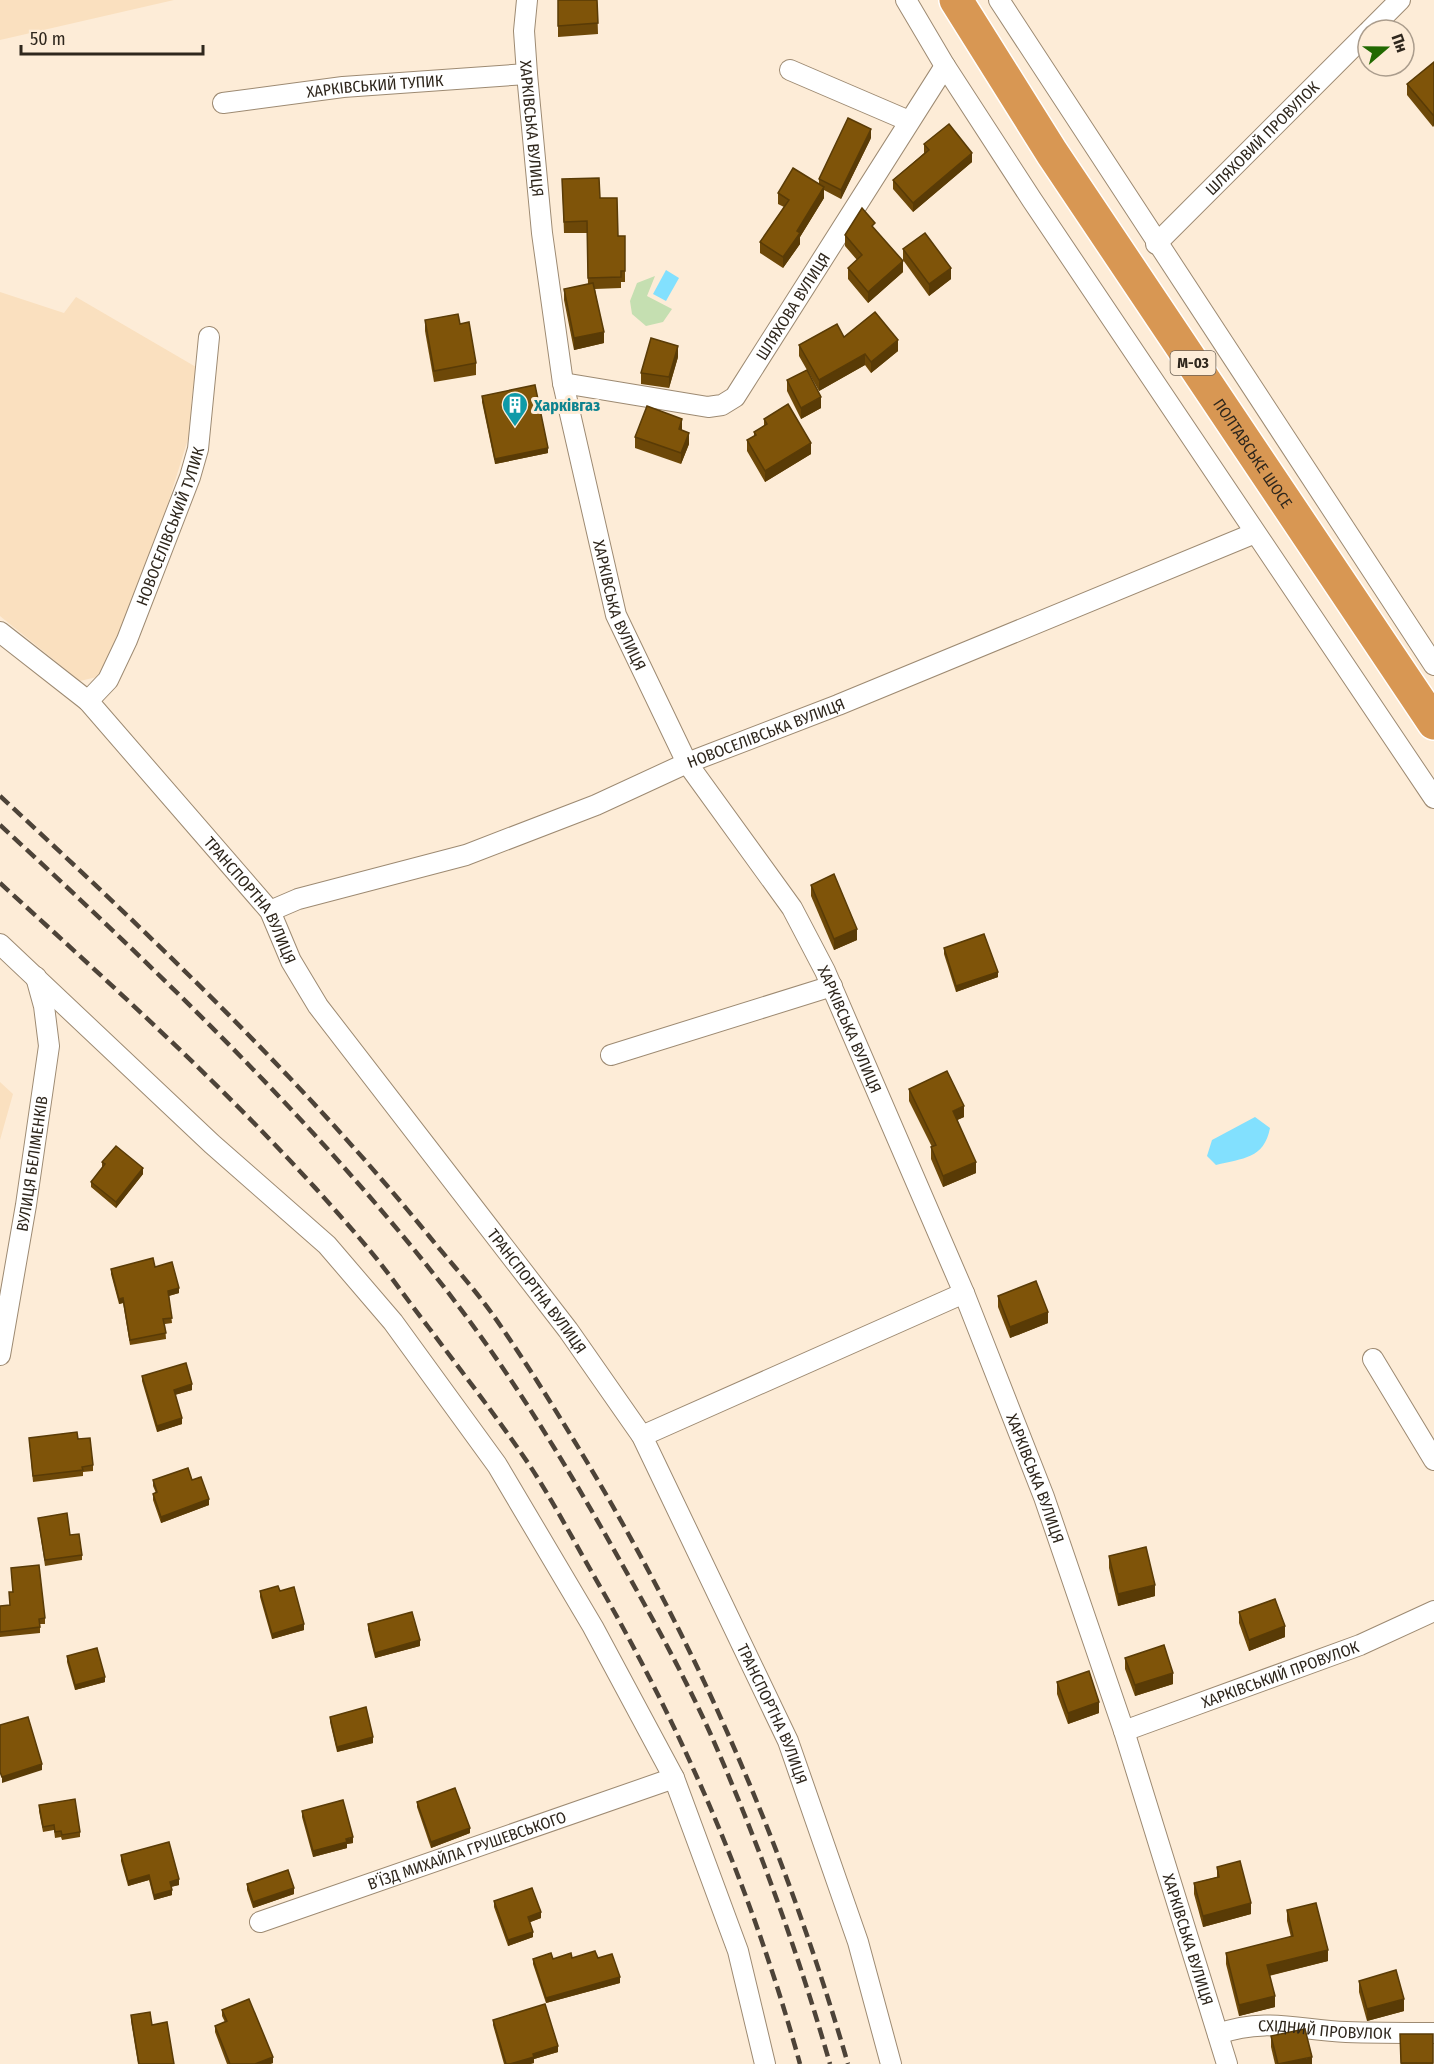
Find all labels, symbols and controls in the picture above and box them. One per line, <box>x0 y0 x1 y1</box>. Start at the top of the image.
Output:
scale bar <box>21 18 202 56</box>
north arrow <box>1356 18 1416 78</box>
text: 50 m <box>30 28 66 50</box>
text: Пн <box>1388 31 1412 55</box>
street label: ХАРКІВСЬКА ВУЛИЦЯ <box>516 60 548 198</box>
street label: ХАРКІВСЬКИЙ ТУПИК <box>305 71 445 102</box>
street label: ШЛЯХОВИЙ ПРОВУЛОК <box>1202 77 1324 199</box>
street label: ШЛЯХОВА ВУЛИЦЯ <box>752 249 834 364</box>
road number: М-03 <box>1170 351 1216 375</box>
building icon: Харківгаз <box>500 390 530 428</box>
street label: ПОЛТАВСЬКЕ ШОСЕ <box>1209 395 1296 512</box>
place label: Харківгаз <box>533 396 600 415</box>
street label: НОВОСЕЛІВСЬКИЙ ТУПИК <box>132 444 208 608</box>
street label: ХАРКІВСЬКА ВУЛИЦЯ <box>589 538 650 673</box>
street label: НОВОСЕЛІВСЬКА ВУЛИЦЯ <box>684 694 848 772</box>
street label: ТРАНСПОРТНА ВУЛИЦЯ <box>200 833 300 967</box>
street label: ХАРКІВСЬКА ВУЛИЦЯ <box>814 962 885 1096</box>
street label: ВУЛИЦЯ БЕЛІМЕНКІВ <box>13 1094 52 1233</box>
street label: ТРАНСПОРТНА ВУЛИЦЯ <box>483 1225 590 1357</box>
street label: ХАРКІВСЬКА ВУЛИЦЯ <box>1002 1411 1068 1545</box>
street label: ХАРКІВСЬКИЙ ПРОВУЛОК <box>1199 1637 1362 1712</box>
street label: ТРАНСПОРТНА ВУЛИЦЯ <box>733 1641 811 1787</box>
street label: В’ЇЗД МИХАЙЛА ГРУШЕВСЬКОГО <box>365 1807 569 1894</box>
street label: ХАРКІВСЬКА ВУЛИЦЯ <box>1159 1871 1217 2008</box>
street label: СХІДНИЙ ПРОВУЛОК <box>1258 2016 1392 2043</box>

